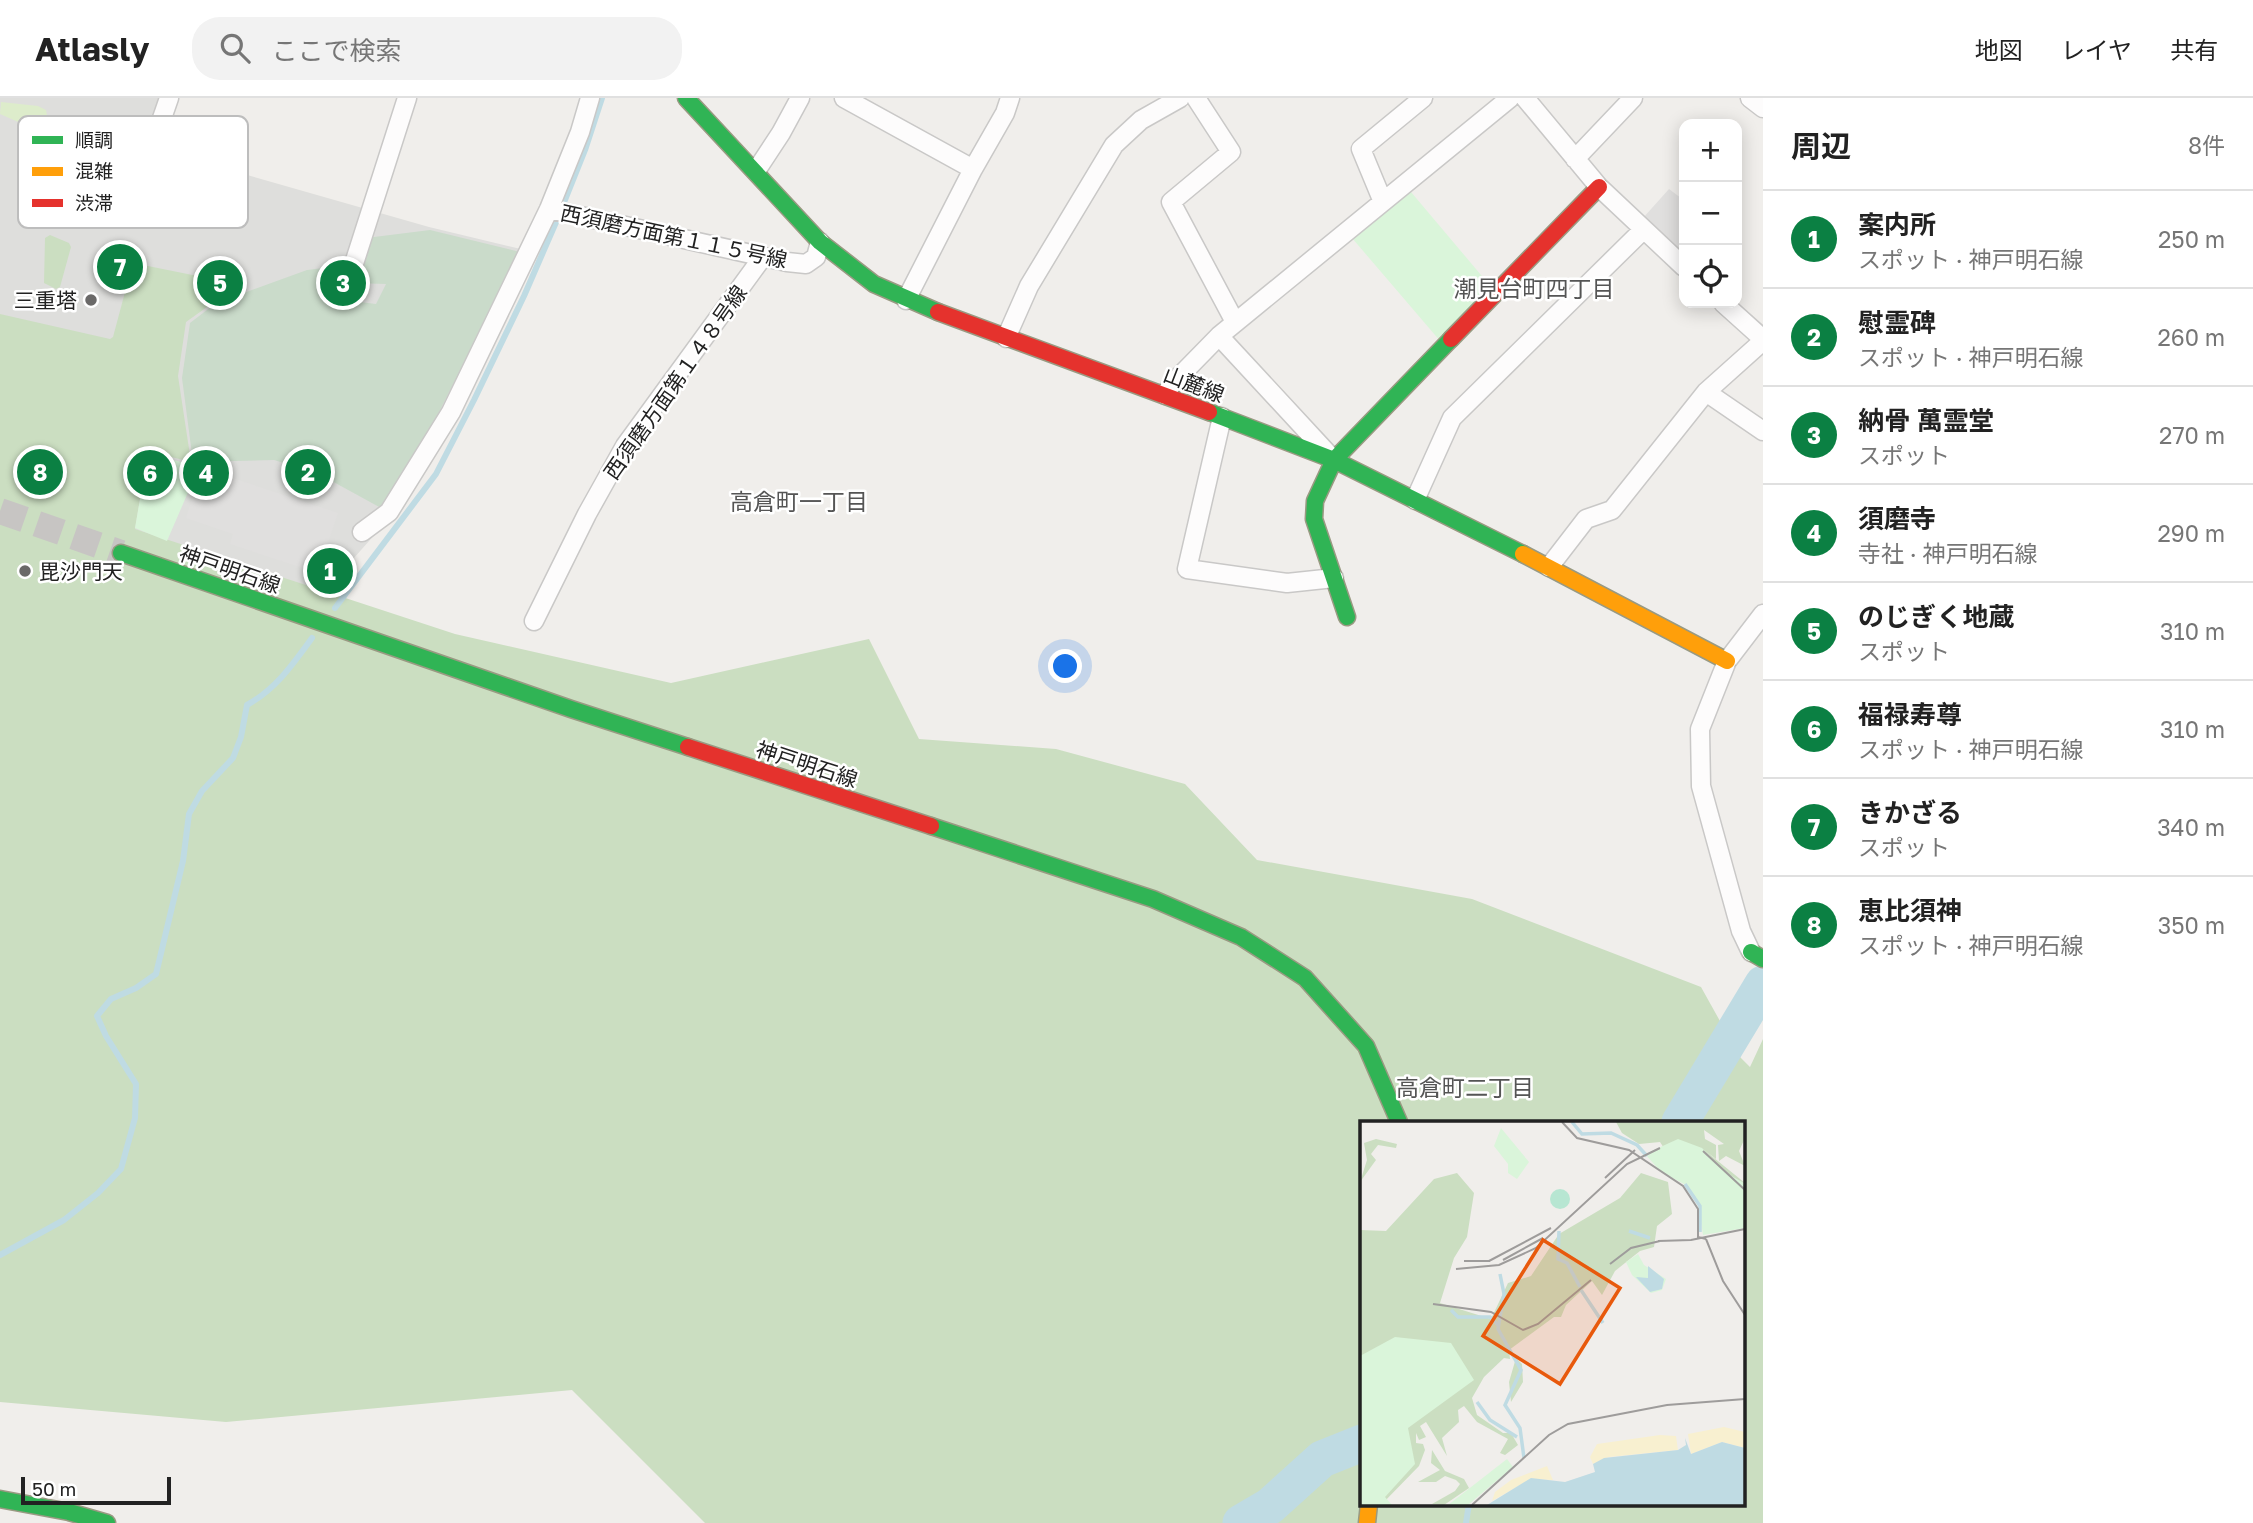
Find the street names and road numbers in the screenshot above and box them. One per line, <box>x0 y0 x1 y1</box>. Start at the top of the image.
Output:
street label: 西須磨方面第１１５号線 <box>558 199 790 273</box>
street label: 西須磨方面第１４８号線 <box>598 280 752 484</box>
street label: 山麓線 <box>1160 361 1228 407</box>
street label: 神戸明石線 <box>176 540 284 598</box>
street label: 神戸明石線 <box>753 735 861 793</box>

